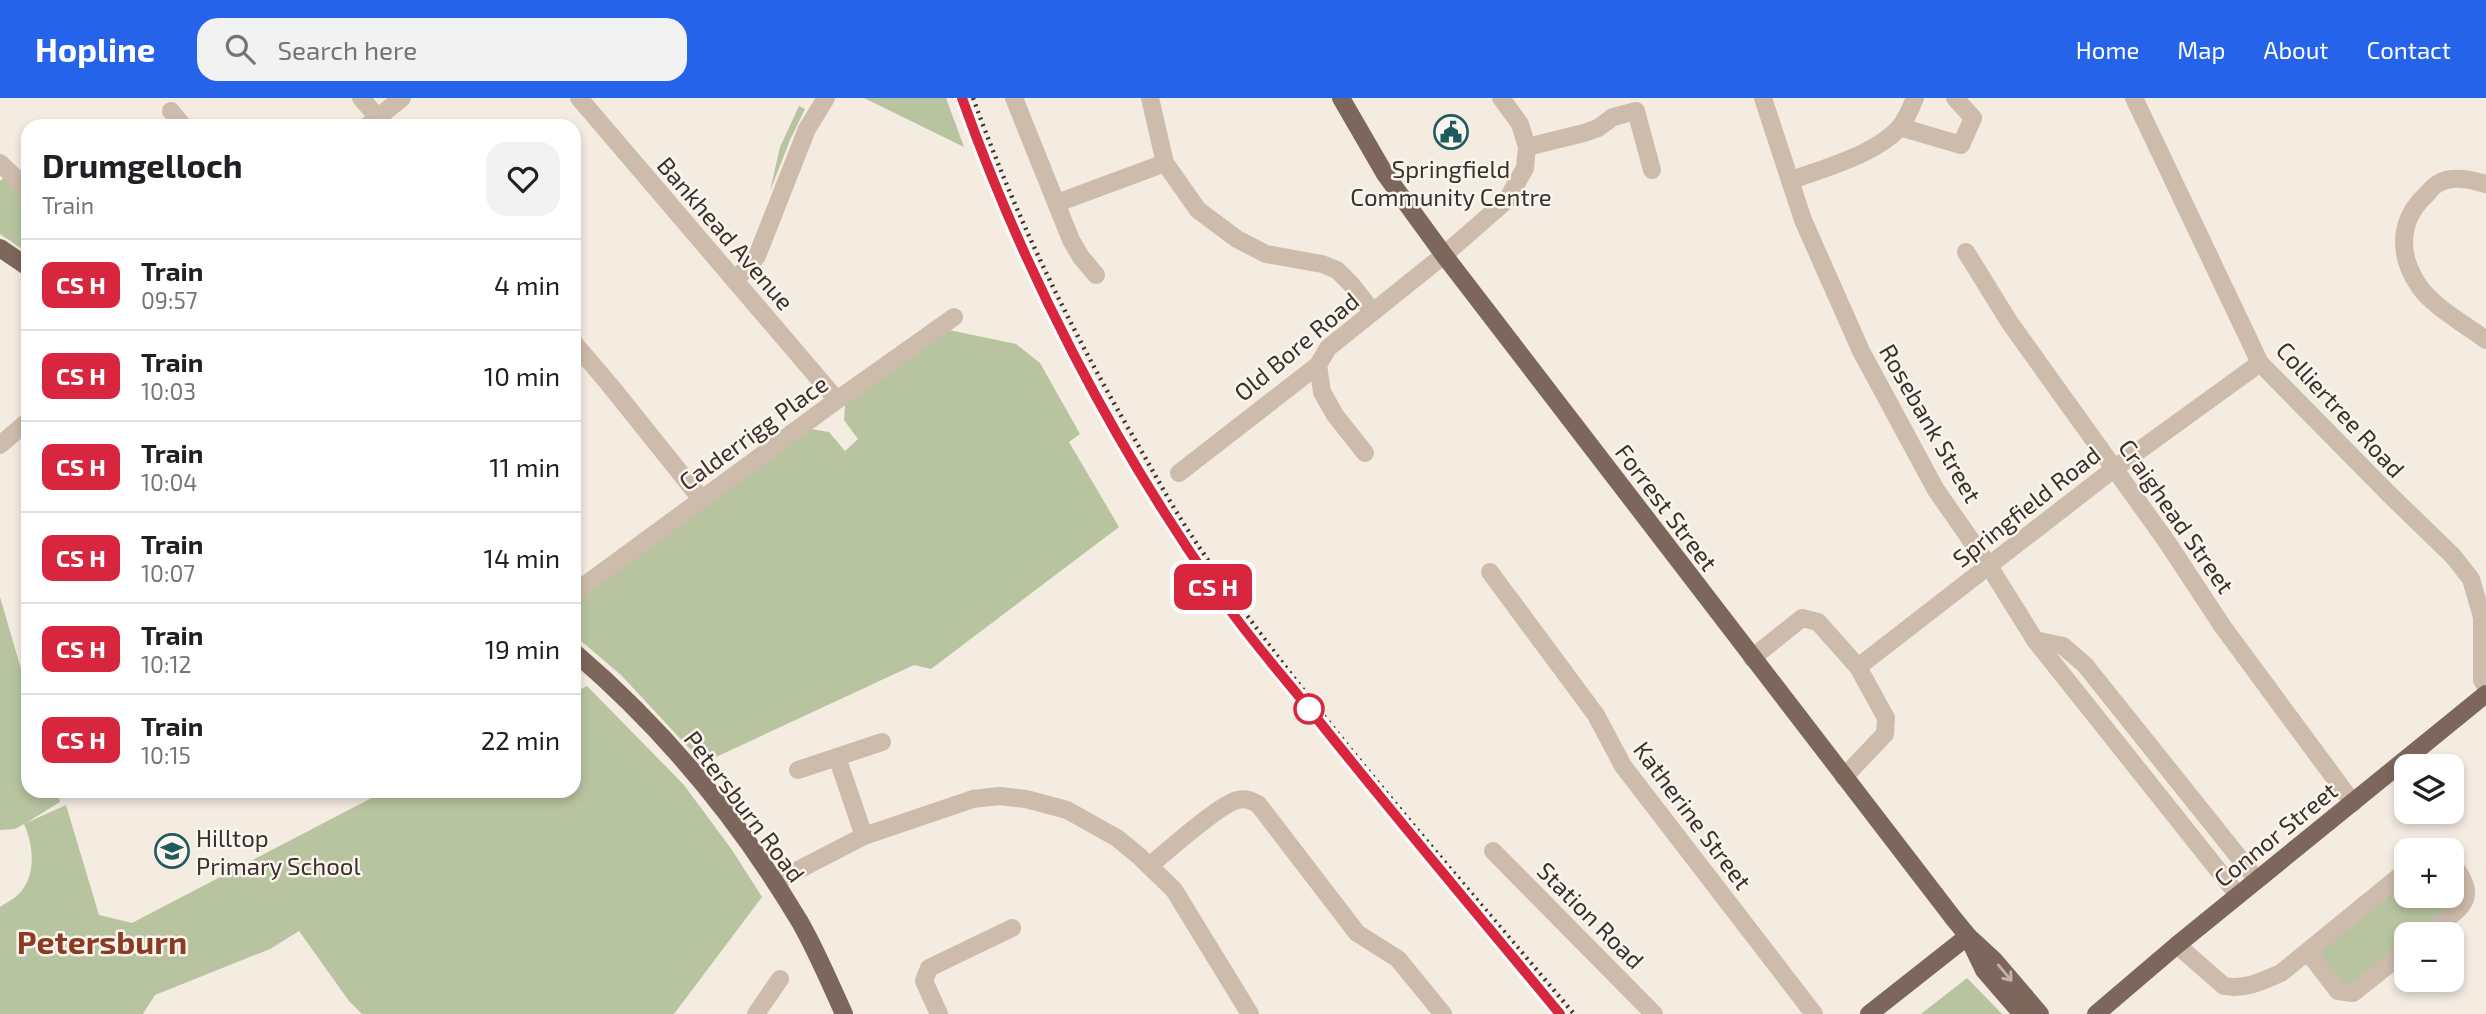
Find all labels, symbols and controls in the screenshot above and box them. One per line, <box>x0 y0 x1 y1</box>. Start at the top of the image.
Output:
search box <box>197 18 687 81</box>
text: Hopline <box>35 29 155 69</box>
icon: search <box>221 30 259 68</box>
text: Search here <box>277 34 417 65</box>
text: Home <box>2076 35 2139 64</box>
text: Map <box>2177 35 2225 64</box>
text: About <box>2263 35 2329 64</box>
text: Contact <box>2367 35 2451 64</box>
public building icon: Springfield Community Centre <box>1432 113 1470 151</box>
button: heart <box>486 142 560 216</box>
text: Drumgelloch <box>42 145 243 185</box>
street label: Bankhead Avenue <box>652 151 800 315</box>
place label: Springfield Community Centre <box>1350 154 1552 211</box>
text: Train <box>42 191 94 219</box>
text: Train <box>141 255 203 286</box>
text: 4 min <box>494 269 560 300</box>
text: CS H <box>56 270 106 299</box>
text: 09:57 <box>141 286 198 314</box>
street label: Old Bore Road <box>1228 286 1364 406</box>
street label: Colliertree Road <box>2271 335 2411 483</box>
street label: Rosebank Street <box>1874 339 1988 507</box>
text: Train <box>141 346 203 377</box>
text: 10 min <box>484 360 560 391</box>
text: CS H <box>56 361 106 390</box>
street label: Calderrigg Place <box>673 368 833 496</box>
text: 10:03 <box>141 377 196 405</box>
street label: Craighead Street <box>2113 433 2241 599</box>
text: Train <box>141 437 203 468</box>
street label: Forrest Street <box>1610 438 1724 576</box>
street label: Springfield Road <box>1946 439 2106 573</box>
text: 11 min <box>489 451 560 482</box>
text: CS H <box>56 452 106 481</box>
text: 10:04 <box>141 468 197 496</box>
text: Train <box>141 528 203 559</box>
text: 14 min <box>484 542 560 573</box>
text: CS H <box>56 543 106 572</box>
text: 10:07 <box>141 559 195 587</box>
line badge: CS H <box>1164 564 1262 610</box>
text: CS H <box>1188 572 1238 601</box>
text: Train <box>141 619 203 650</box>
text: 19 min <box>485 633 560 664</box>
text: CS H <box>56 634 106 663</box>
text: 10:12 <box>141 650 191 678</box>
unlabelled marker <box>1294 694 1324 724</box>
text: Train <box>141 710 203 741</box>
text: 22 min <box>481 724 560 755</box>
street label: Petersburn Road <box>679 724 811 888</box>
text: CS H <box>56 725 106 754</box>
street label: Katherine Street <box>1628 735 1758 895</box>
text: 10:15 <box>141 741 191 769</box>
map controls <box>2394 754 2464 992</box>
button: layers <box>2394 754 2464 824</box>
street label: Connor Street <box>2208 776 2342 892</box>
place label: Hilltop Primary School <box>196 823 361 880</box>
school or university icon: Hilltop Primary School <box>153 832 191 870</box>
button: + <box>2394 838 2464 908</box>
street label: Station Road <box>1532 856 1650 974</box>
district label: Petersburn <box>17 922 187 960</box>
button: − <box>2394 922 2464 992</box>
one-way arrow <box>1997 964 2013 982</box>

